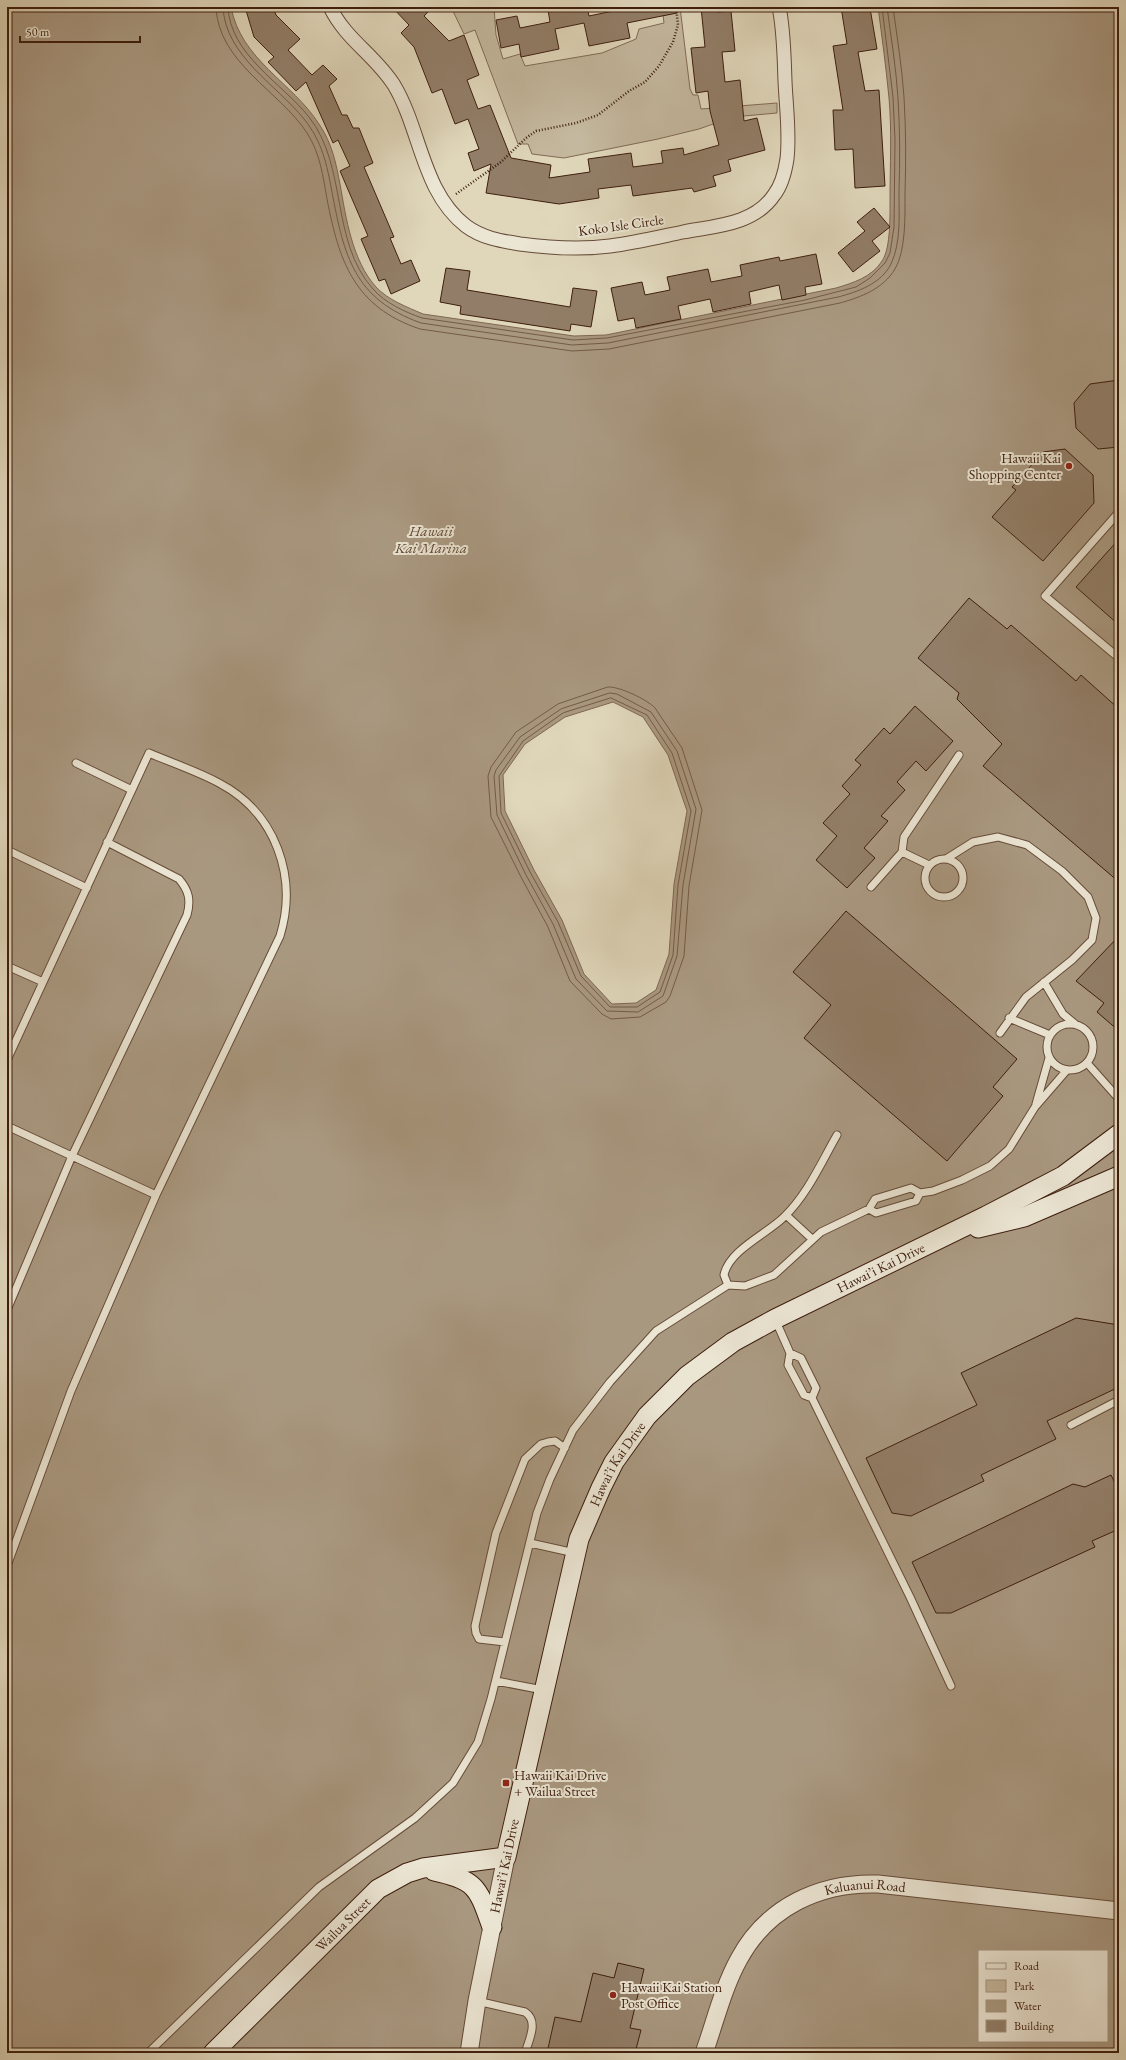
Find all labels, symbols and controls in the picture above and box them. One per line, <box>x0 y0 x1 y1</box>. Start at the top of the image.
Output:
scale bar <box>20 18 140 44</box>
text: 50 m <box>26 24 50 40</box>
street label: Koko Isle Circle <box>577 210 665 240</box>
place label: Hawaii Kai Shopping Center <box>969 449 1062 483</box>
marker: Hawaii Kai Shopping Center <box>1064 461 1074 471</box>
water label: Hawaii Kai Marina <box>394 521 467 557</box>
street label: Hawai’i Kai Drive <box>834 1238 928 1297</box>
street label: Hawai’i Kai Drive <box>585 1417 650 1509</box>
place label: Hawaii Kai Drive + Wailua Street <box>514 1766 607 1800</box>
marker: Hawaii Kai Drive + Wailua Street <box>501 1778 511 1788</box>
street label: Hawai’i Kai Drive <box>485 1817 523 1915</box>
street label: Kaluanui Road <box>822 1875 908 1899</box>
street label: Wailua Street <box>311 1892 375 1955</box>
legend <box>978 1950 1108 2042</box>
text: Road <box>1014 1958 1040 1974</box>
place label: Hawaii Kai Station Post Office <box>621 1978 723 2012</box>
text: Park <box>1014 1978 1035 1994</box>
marker: Hawaii Kai Station Post Office <box>608 1990 618 2000</box>
text: Water <box>1014 1998 1041 2014</box>
text: Building <box>1014 2018 1055 2034</box>

